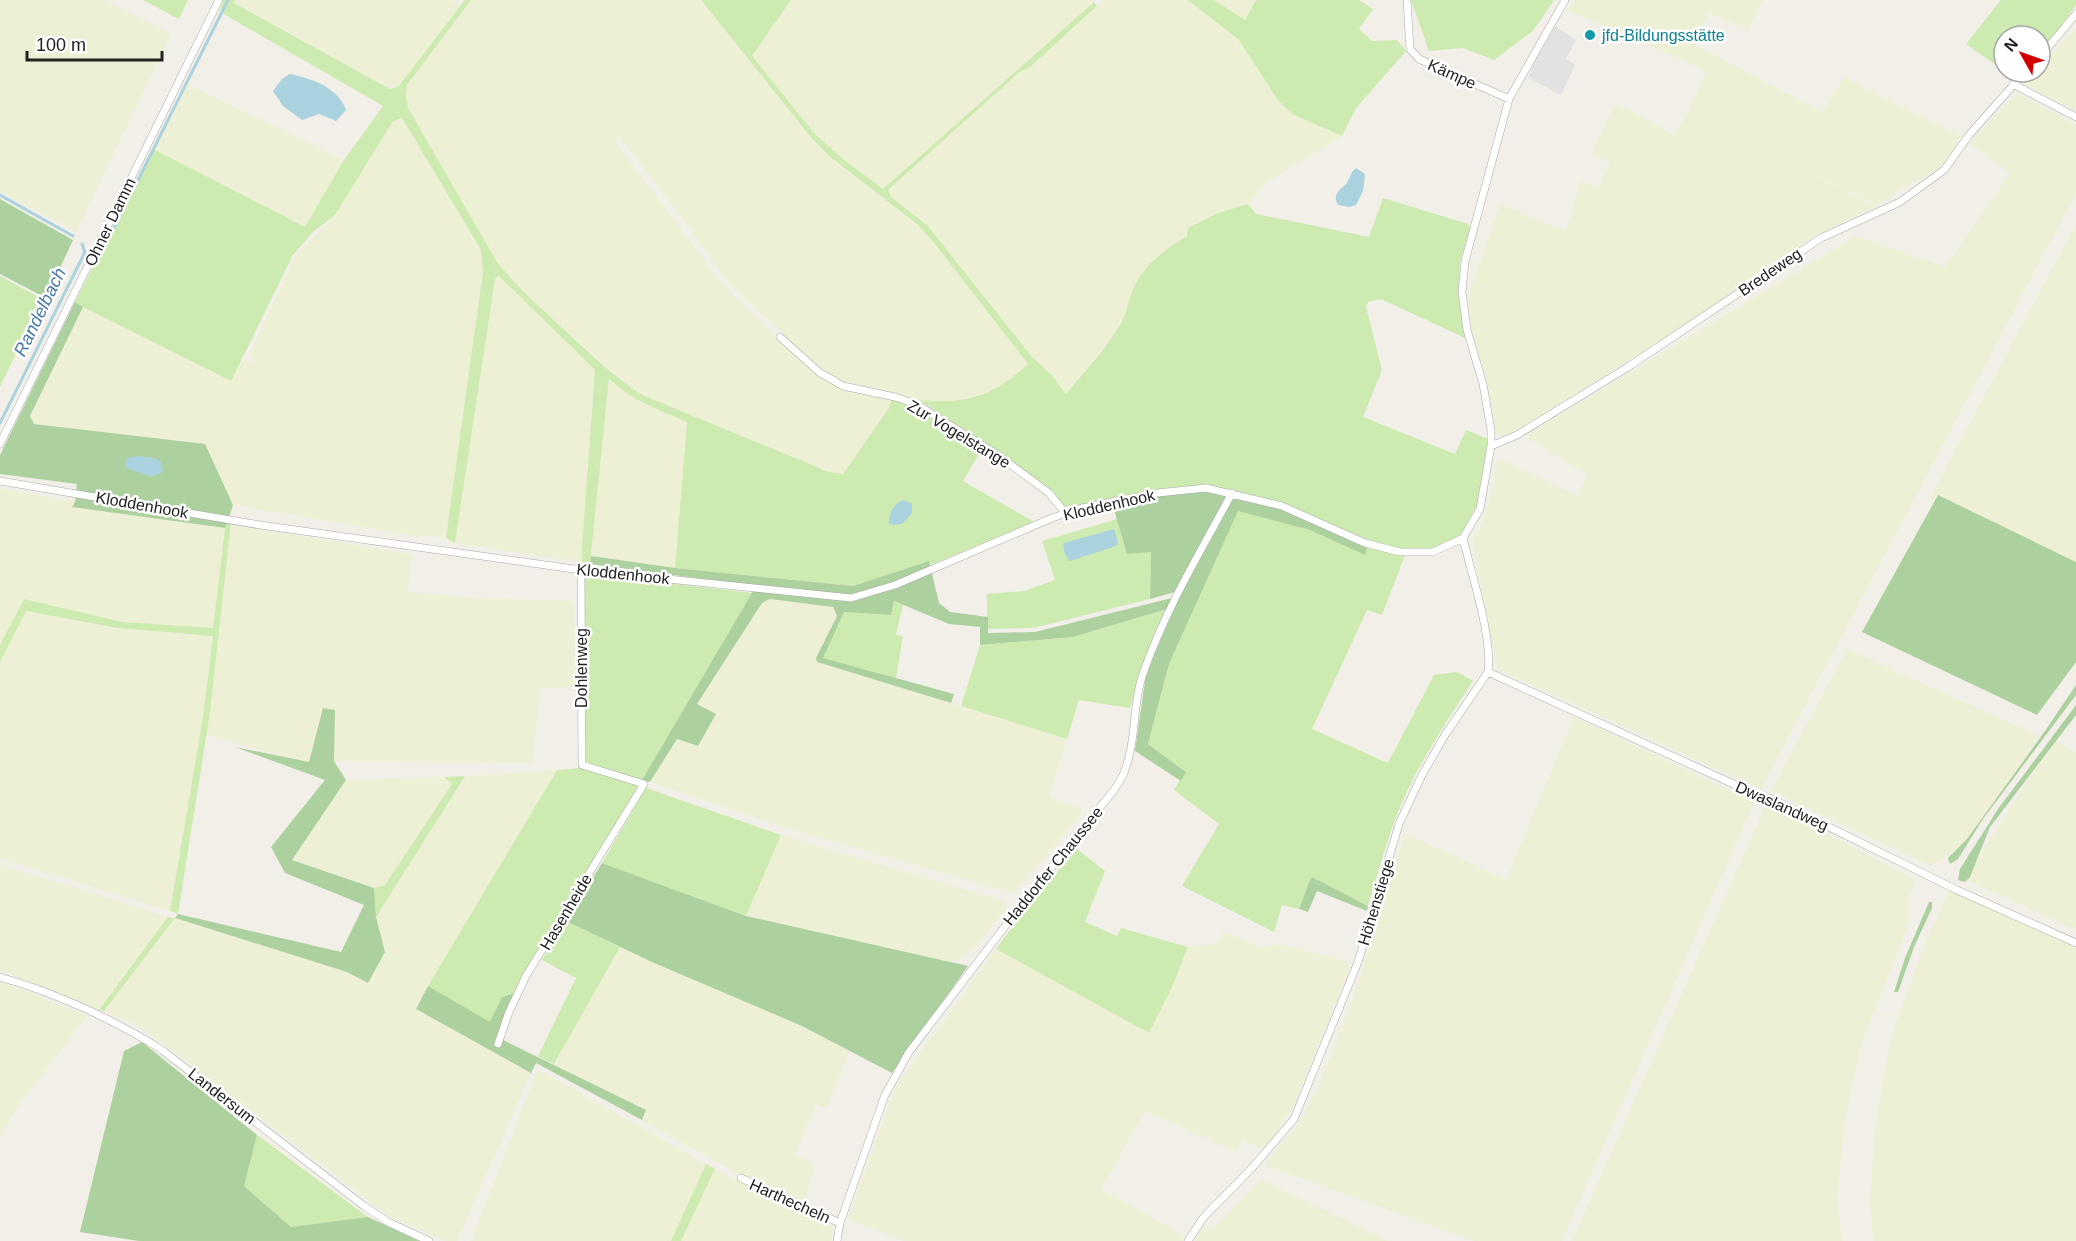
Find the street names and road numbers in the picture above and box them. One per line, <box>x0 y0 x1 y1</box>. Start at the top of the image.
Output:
street label: Kämpe <box>1425 56 1479 92</box>
street label: Ohner Damm <box>81 175 139 269</box>
street label: Bredeweg <box>1735 245 1805 299</box>
street label: Zur Vogelstange <box>905 397 1013 471</box>
street label: Kloddenhook <box>1062 486 1157 524</box>
street label: Kloddenhook <box>95 489 190 522</box>
street label: Kloddenhook <box>576 561 671 587</box>
street label: Dohlenweg <box>573 628 590 708</box>
street label: Dwaslandweg <box>1733 778 1831 834</box>
street label: Haddorfer Chaussee <box>1000 803 1106 929</box>
street label: Höhenstiege <box>1355 856 1397 947</box>
street label: Hasenheide <box>537 871 595 953</box>
street label: Landersum <box>185 1065 259 1127</box>
street label: Harthecheln <box>747 1176 833 1226</box>

